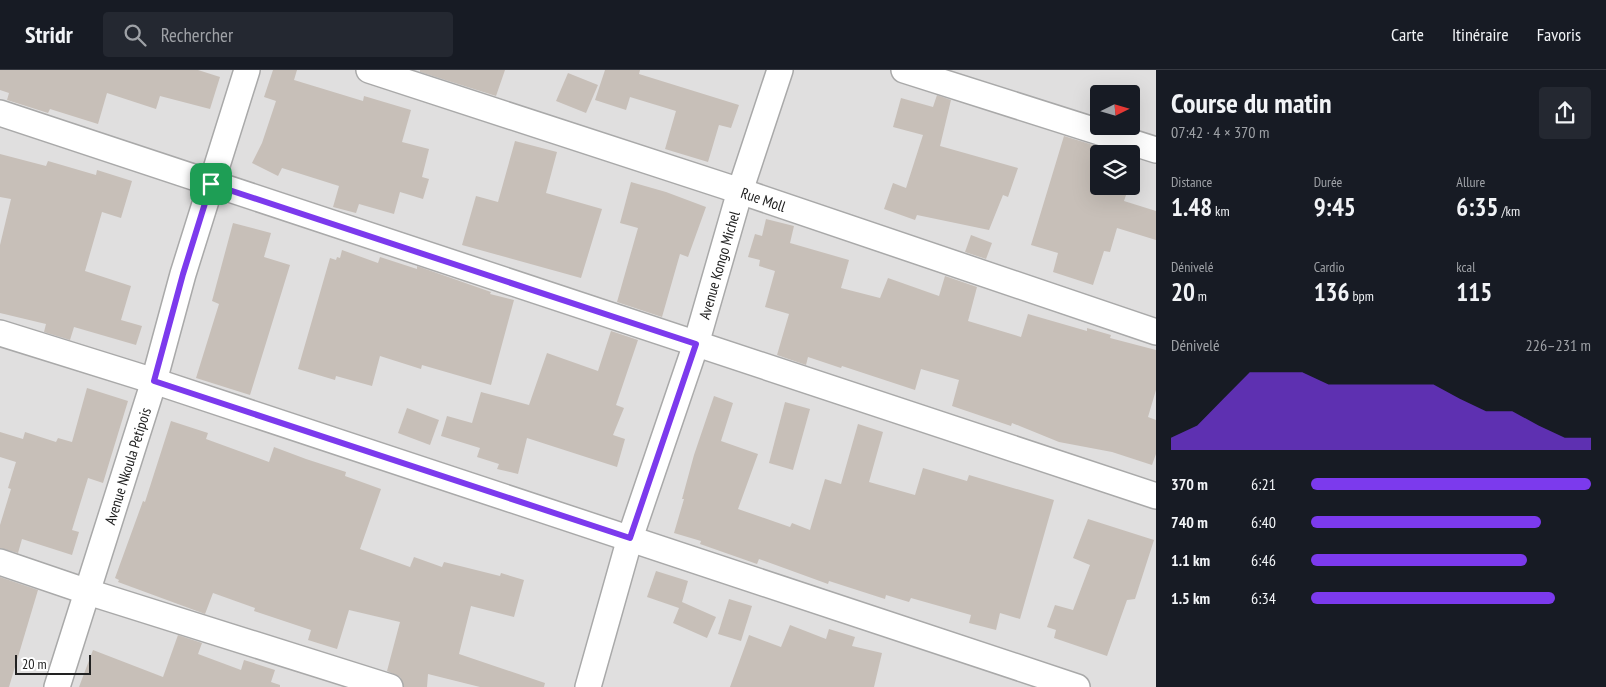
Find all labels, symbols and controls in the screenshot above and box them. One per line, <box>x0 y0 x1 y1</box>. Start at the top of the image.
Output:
search box <box>103 12 453 57</box>
text: Stridr <box>25 19 73 50</box>
icon: search <box>121 21 149 49</box>
text: Rechercher <box>161 23 233 47</box>
text: Carte <box>1391 23 1424 46</box>
text: Itinéraire <box>1452 23 1509 46</box>
text: Favoris <box>1537 23 1581 46</box>
text: Course du matin <box>1171 84 1332 121</box>
north arrow <box>1090 85 1140 135</box>
map controls <box>1090 85 1140 195</box>
button: share <box>1539 87 1591 139</box>
text: 07:42 · 4 × 370 m <box>1171 122 1269 142</box>
button: layers <box>1090 145 1140 195</box>
pin <box>190 163 232 205</box>
icon: arrive <box>197 170 225 198</box>
text: Distance <box>1171 173 1212 191</box>
text: Durée <box>1314 173 1342 191</box>
text: Allure <box>1456 173 1485 191</box>
street label: Rue Moll <box>739 183 789 216</box>
text: 1.48 <box>1171 191 1212 223</box>
text: 9:45 <box>1314 191 1356 223</box>
text: 6:35 <box>1456 191 1498 223</box>
text: km <box>1212 202 1230 220</box>
text: /km <box>1498 202 1520 220</box>
street label: Avenue Kongo Michel <box>694 208 743 321</box>
text: Dénivelé <box>1171 258 1214 276</box>
text: Cardio <box>1314 258 1344 276</box>
text: kcal <box>1456 258 1475 276</box>
text: 20 <box>1171 276 1195 308</box>
text: 136 <box>1314 276 1350 308</box>
text: 115 <box>1456 276 1492 308</box>
text: m <box>1195 287 1207 305</box>
text: bpm <box>1350 287 1374 305</box>
text: Dénivelé <box>1171 335 1220 355</box>
text: 226–231 m <box>1526 335 1591 355</box>
street label: Avenue Nkoula Petipois <box>100 405 155 527</box>
text: 370 m <box>1171 474 1208 494</box>
text: 6:21 <box>1251 474 1276 494</box>
text: 740 m <box>1171 512 1208 532</box>
text: 6:40 <box>1251 512 1276 532</box>
text: 1.1 km <box>1171 550 1210 570</box>
text: 6:46 <box>1251 550 1276 570</box>
text: 1.5 km <box>1171 588 1210 608</box>
text: 6:34 <box>1251 588 1276 608</box>
scale bar <box>15 652 91 675</box>
text: 20 m <box>22 655 47 673</box>

